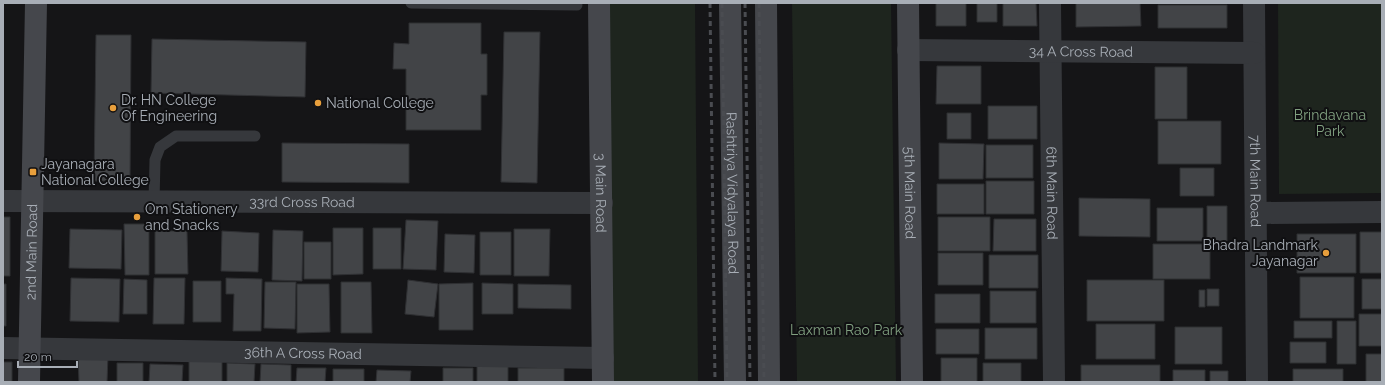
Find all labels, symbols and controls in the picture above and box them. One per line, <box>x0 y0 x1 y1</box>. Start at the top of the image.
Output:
street label: 34 A Cross Road <box>1029 43 1133 60</box>
place label: Dr. HN College Of Engineering <box>121 92 217 124</box>
place label: National College <box>326 95 434 111</box>
marker: National College <box>313 98 323 108</box>
marker: Dr. HN College Of Engineering <box>108 103 118 113</box>
park label: Brindavana Park <box>1294 107 1366 139</box>
street label: Rashtriya Vidyalaya Road <box>723 112 742 274</box>
street label: 7th Main Road <box>1247 135 1264 227</box>
street label: 6th Main Road <box>1044 146 1060 240</box>
street label: 5th Main Road <box>902 147 918 239</box>
street label: 3 Main Road <box>593 153 609 233</box>
place label: Jayanagara National College <box>41 156 149 188</box>
marker: Jayanagara National College <box>28 167 38 177</box>
street label: 33rd Cross Road <box>249 194 355 210</box>
place label: Om Stationery and Snacks <box>145 201 238 233</box>
street label: 2nd Main Road <box>23 204 40 300</box>
marker: Om Stationery and Snacks <box>132 212 142 222</box>
place label: Bhadra Landmark Jayanagar <box>1203 237 1319 269</box>
marker: Bhadra Landmark Jayanagar <box>1321 248 1331 258</box>
park label: Laxman Rao Park <box>790 322 903 338</box>
scale bar <box>18 343 77 369</box>
street label: 36th A Cross Road <box>244 344 362 362</box>
text: 20 m <box>24 350 52 364</box>

